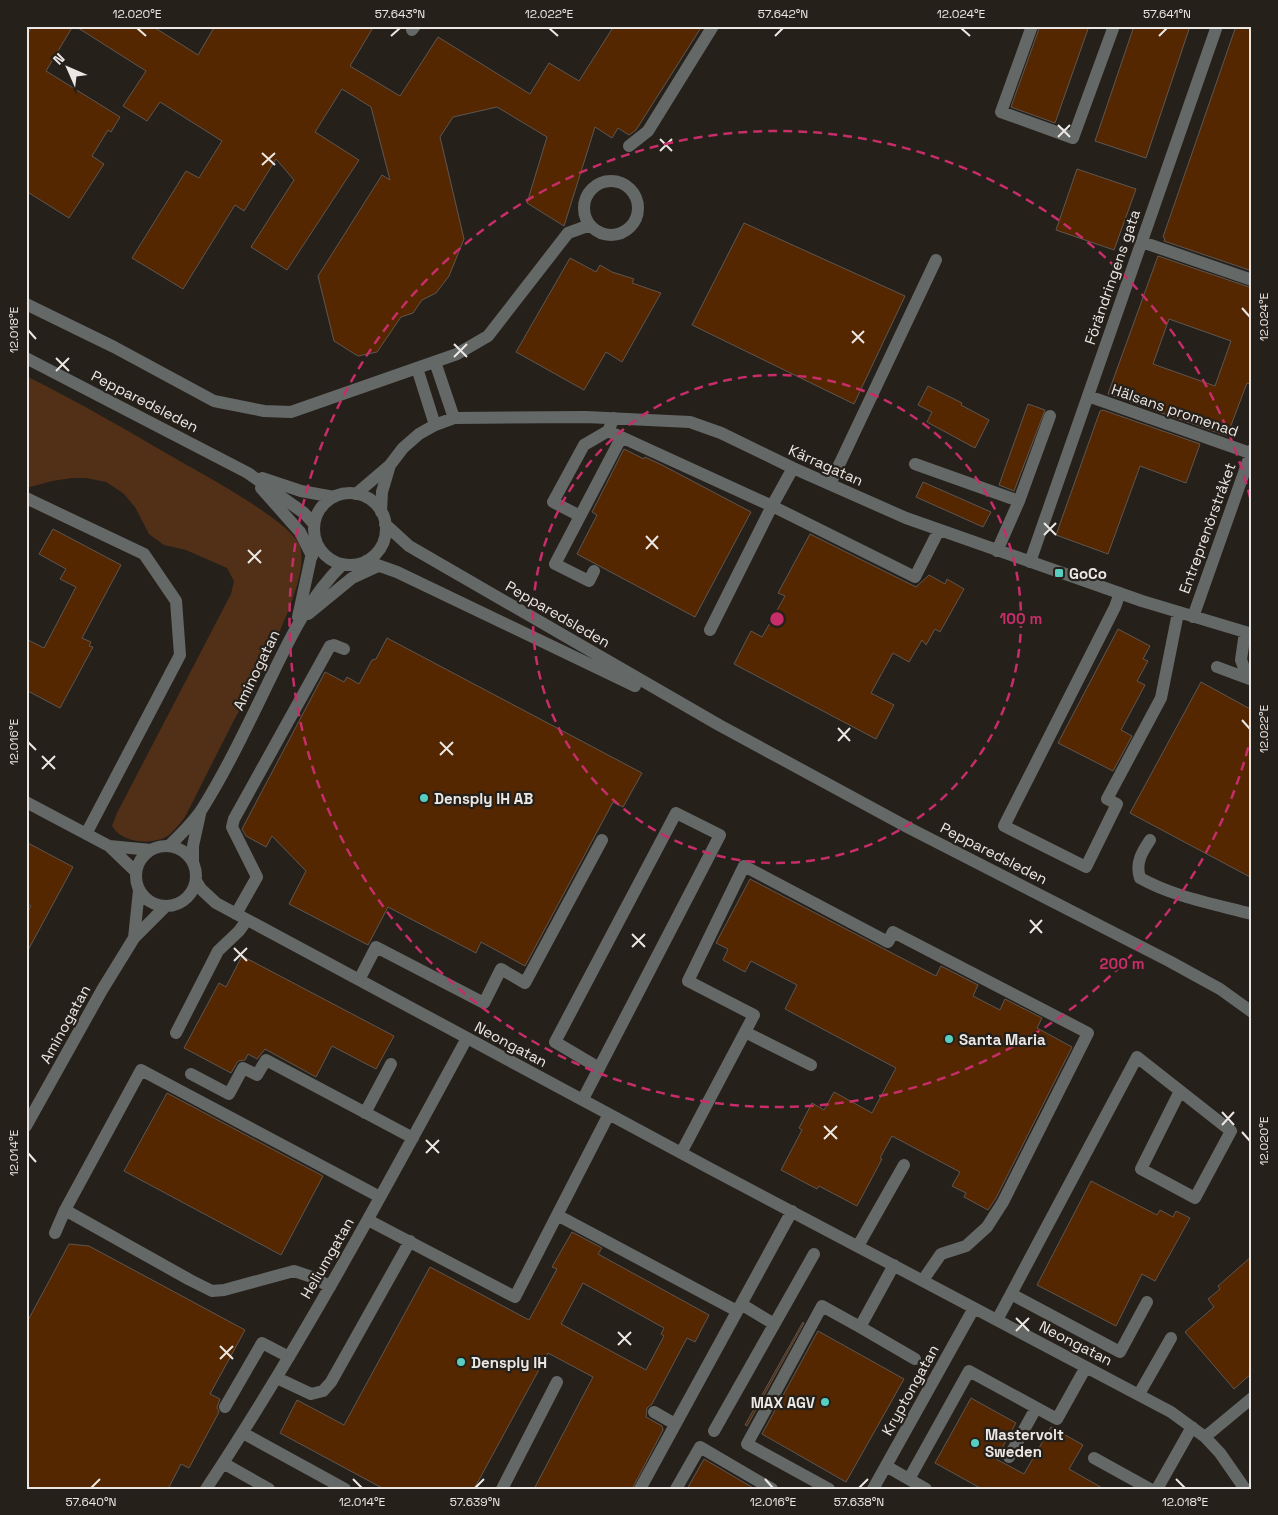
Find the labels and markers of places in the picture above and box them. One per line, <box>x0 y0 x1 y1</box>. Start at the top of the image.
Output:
place label: GoCo <box>1069 564 1107 583</box>
marker: GoCo <box>1053 567 1065 579</box>
centre of rings <box>768 610 786 628</box>
place label: Densply IH AB <box>434 789 533 808</box>
marker: Densply IH AB <box>418 792 430 804</box>
place label: Santa Maria <box>959 1030 1046 1049</box>
marker: Santa Maria <box>943 1033 955 1045</box>
place label: Densply IH <box>471 1353 547 1372</box>
marker: Densply IH <box>455 1356 467 1368</box>
place label: MAX AGV <box>751 1393 815 1412</box>
marker: MAX AGV <box>819 1396 831 1408</box>
place label: Mastervolt Sweden <box>985 1425 1064 1461</box>
marker: Mastervolt Sweden <box>969 1437 981 1449</box>

